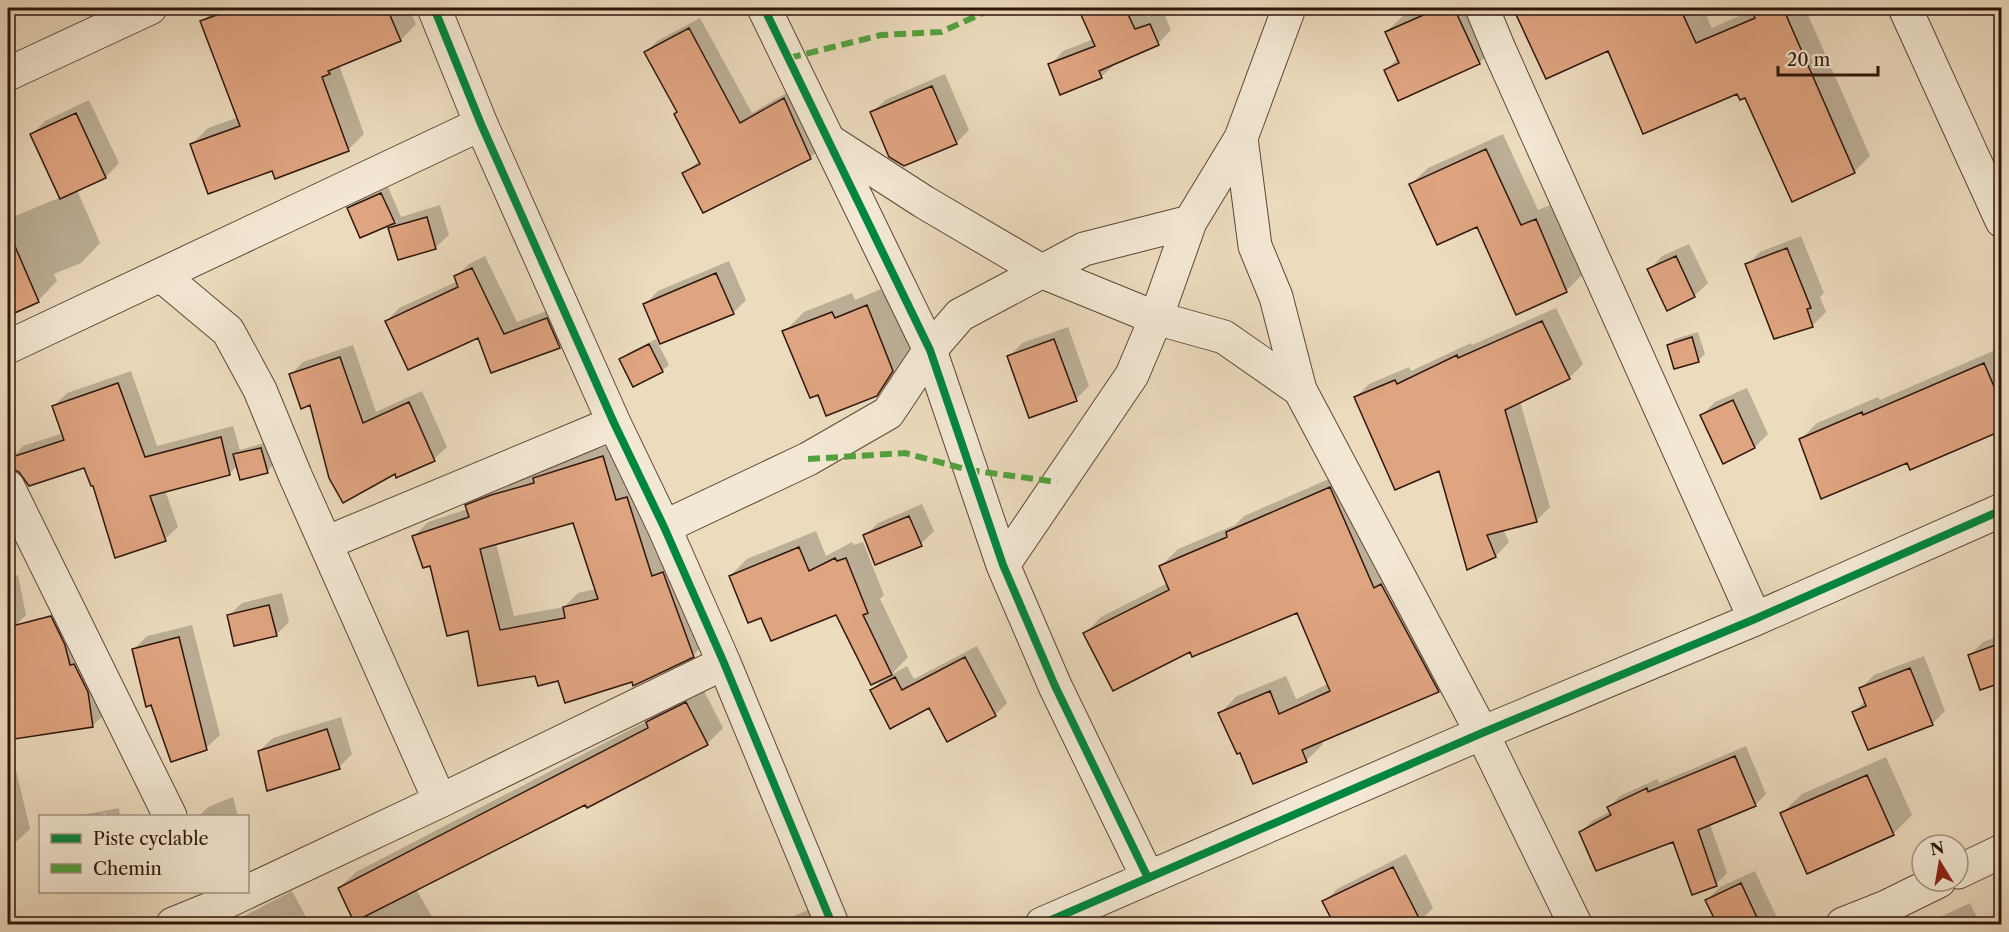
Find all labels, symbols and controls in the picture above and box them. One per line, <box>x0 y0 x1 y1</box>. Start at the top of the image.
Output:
scale bar <box>1778 39 1878 77</box>
text: 20 m <box>1787 49 1831 71</box>
legend <box>39 815 249 893</box>
text: Piste cyclable <box>93 828 209 850</box>
north arrow <box>1910 833 1970 893</box>
text: N <box>1928 837 1946 859</box>
text: Chemin <box>93 858 162 880</box>

